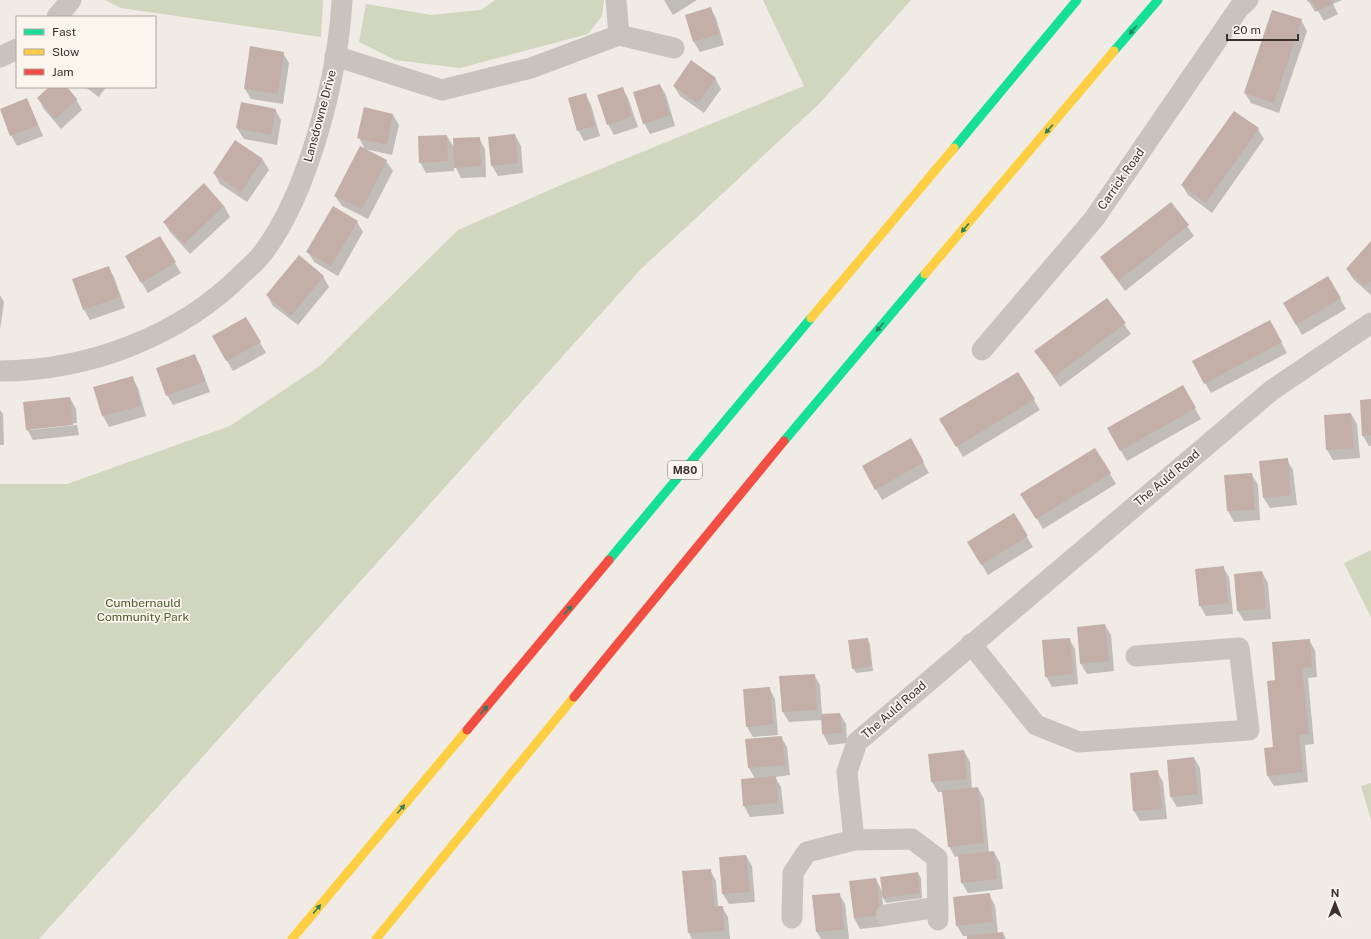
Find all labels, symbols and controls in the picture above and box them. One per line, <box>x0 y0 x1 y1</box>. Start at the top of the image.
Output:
legend <box>16 16 156 88</box>
scale bar <box>1227 16 1298 42</box>
text: 20 m <box>1233 23 1261 37</box>
one-way arrow <box>1128 24 1137 35</box>
text: Fast <box>52 25 77 39</box>
text: Slow <box>52 45 80 59</box>
text: Jam <box>52 65 74 79</box>
street label: Lansdowne Drive <box>301 68 339 164</box>
one-way arrow <box>1044 124 1053 134</box>
street label: Carrick Road <box>1095 146 1147 212</box>
one-way arrow <box>960 223 969 233</box>
one-way arrow <box>876 322 885 333</box>
street label: The Auld Road <box>1131 447 1203 509</box>
road number: M80 <box>668 461 702 479</box>
park label: Cumbernauld Community Park <box>97 596 189 624</box>
one-way arrow <box>563 605 572 615</box>
street label: The Auld Road <box>859 678 929 742</box>
one-way arrow <box>480 704 489 715</box>
one-way arrow <box>396 804 405 815</box>
north arrow <box>1315 883 1355 923</box>
text: N <box>1331 887 1339 899</box>
one-way arrow <box>313 904 322 914</box>

